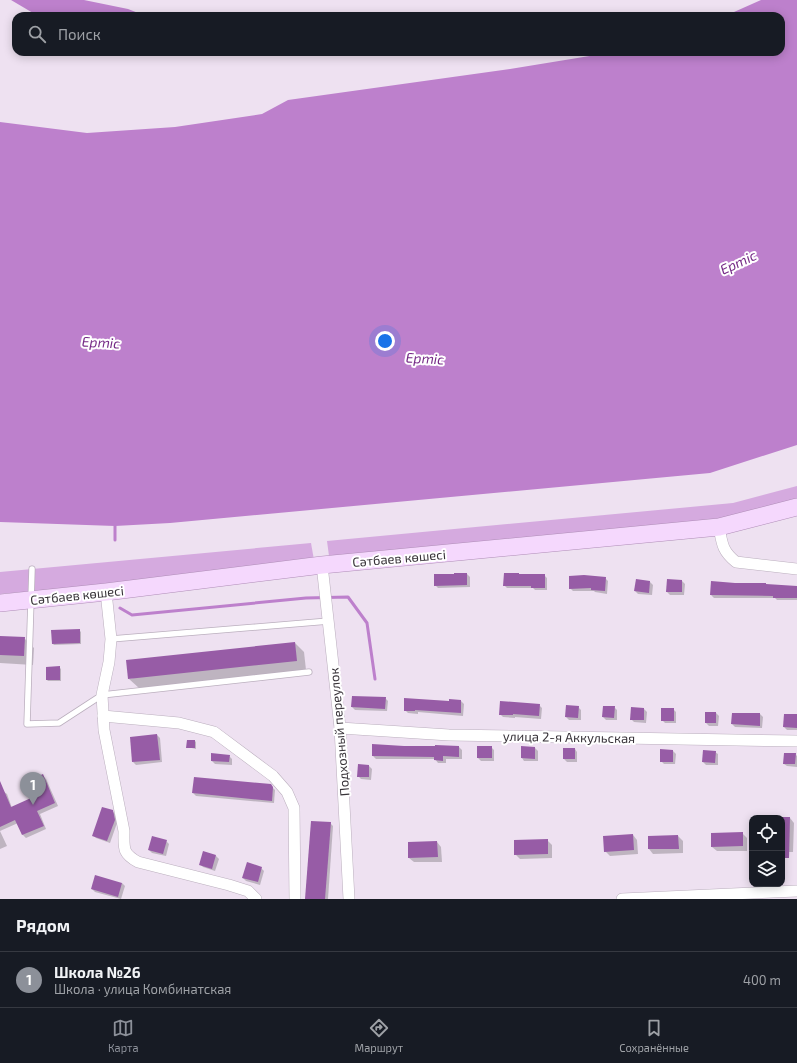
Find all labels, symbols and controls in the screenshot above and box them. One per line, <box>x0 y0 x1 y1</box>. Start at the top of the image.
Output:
search box <box>12 12 785 56</box>
icon: search <box>26 23 48 45</box>
text: Поиск <box>58 25 101 43</box>
water label: Ертіс <box>717 246 759 278</box>
your location <box>375 331 395 351</box>
water label: Ертіс <box>81 333 121 352</box>
water label: Ертіс <box>405 349 445 368</box>
street label: Сәтбаев көшесі <box>352 546 446 570</box>
street label: Сәтбаев көшесі <box>29 582 125 608</box>
street label: Подхозный переулок <box>325 667 353 797</box>
street label: улица 2-я Аккульская <box>503 728 635 746</box>
pin: 1 <box>20 772 46 805</box>
map controls <box>749 815 785 887</box>
button: locate <box>749 815 785 851</box>
button: layers <box>749 851 785 887</box>
text: Рядом <box>16 915 70 935</box>
text: Школа №26 <box>54 963 141 981</box>
text: 1 <box>26 972 32 988</box>
text: 400 m <box>743 972 781 988</box>
text: Школа · улица Комбинатская <box>54 981 231 997</box>
tab: Карта <box>108 1017 139 1054</box>
tab: Маршрут <box>355 1017 403 1054</box>
tab: Сохранённые <box>619 1017 689 1054</box>

